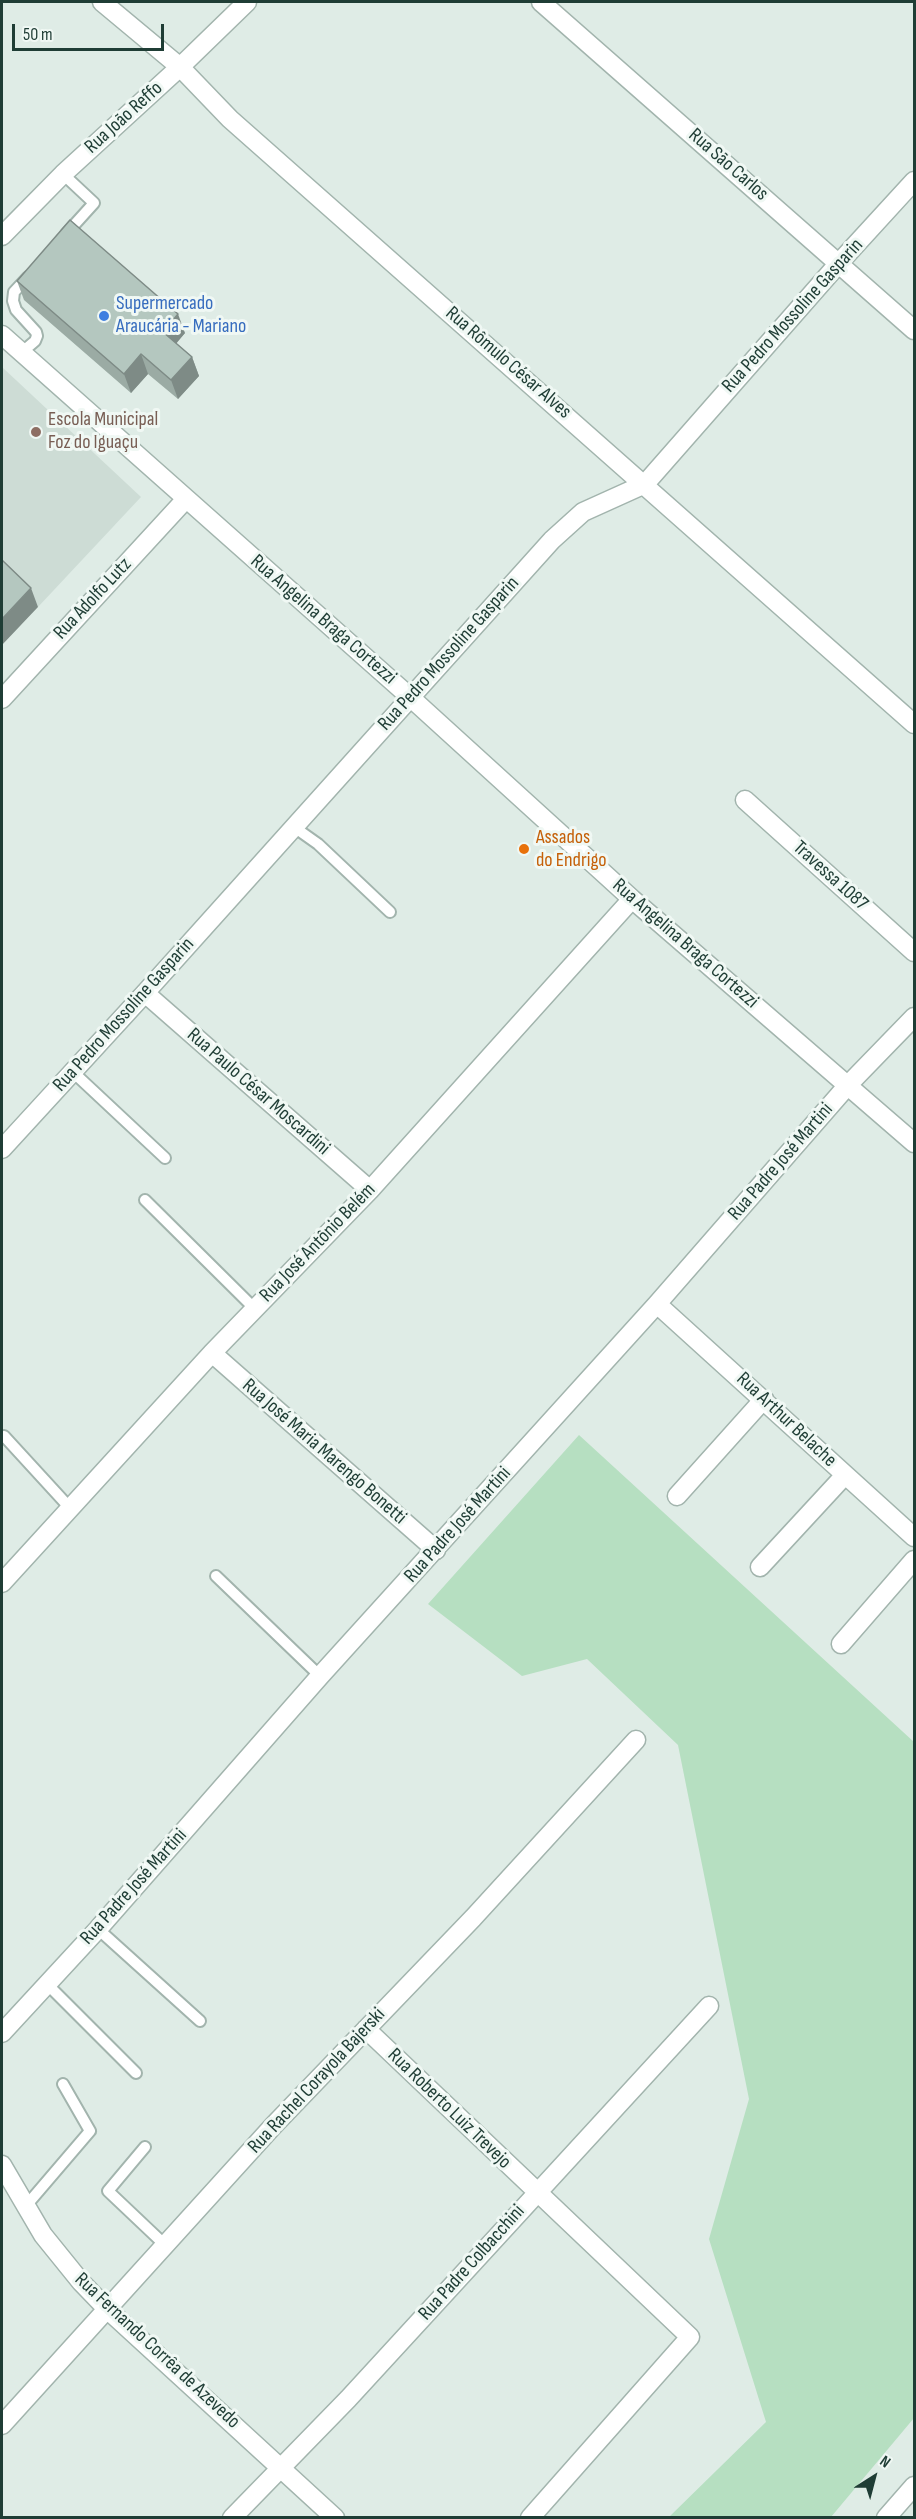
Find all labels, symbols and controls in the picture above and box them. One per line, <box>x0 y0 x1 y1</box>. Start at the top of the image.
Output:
scale bar <box>15 12 166 50</box>
text: 50 m <box>23 24 53 45</box>
street label: Rua João Reffo <box>80 77 168 159</box>
street label: Rua São Carlos <box>683 124 773 206</box>
street label: Rua Pedro Mossoline Gasparin <box>717 234 869 398</box>
place label: Supermercado Araucária - Mariano <box>116 292 246 339</box>
street label: Rua Rômulo César Alves <box>440 302 576 424</box>
marker: Supermercado Araucária - Mariano <box>97 309 111 323</box>
place label: Escola Municipal Foz do Iguaçu <box>48 408 158 455</box>
marker: Escola Municipal Foz do Iguaçu <box>29 425 43 439</box>
street label: Rua Angelina Braga Cortezzi <box>245 550 401 690</box>
street label: Rua Adolfo Lutz <box>49 553 137 645</box>
street label: Rua Pedro Mossoline Gasparin <box>373 572 525 736</box>
place label: Assados do Endrigo <box>536 826 607 873</box>
street label: Travessa 1087 <box>787 836 873 916</box>
marker: Assados do Endrigo <box>517 842 531 856</box>
street label: Rua Angelina Braga Cortezzi <box>607 874 763 1014</box>
street label: Rua Pedro Mossoline Gasparin <box>48 933 200 1097</box>
street label: Rua Paulo César Moscardini <box>182 1023 334 1161</box>
street label: Rua Padre José Martini <box>723 1098 839 1226</box>
street label: Rua José Antônio Belém <box>255 1178 381 1308</box>
street label: Rua Arthur Belache <box>731 1367 841 1473</box>
street label: Rua José Maria Marengo Bonetti <box>237 1374 411 1530</box>
street label: Rua Padre José Martini <box>400 1462 516 1588</box>
street label: Rua Padre José Martini <box>76 1824 192 1950</box>
street label: Rua Rachel Corayola Bajerski <box>243 2003 391 2159</box>
street label: Rua Roberto Luiz Trevejo <box>382 2044 516 2174</box>
street label: Rua Padre Colbacchini <box>414 2200 530 2326</box>
street label: Rua Fernando Corrêa de Azevedo <box>69 2268 245 2434</box>
north arrow <box>844 2447 904 2507</box>
text: N <box>876 2452 894 2472</box>

